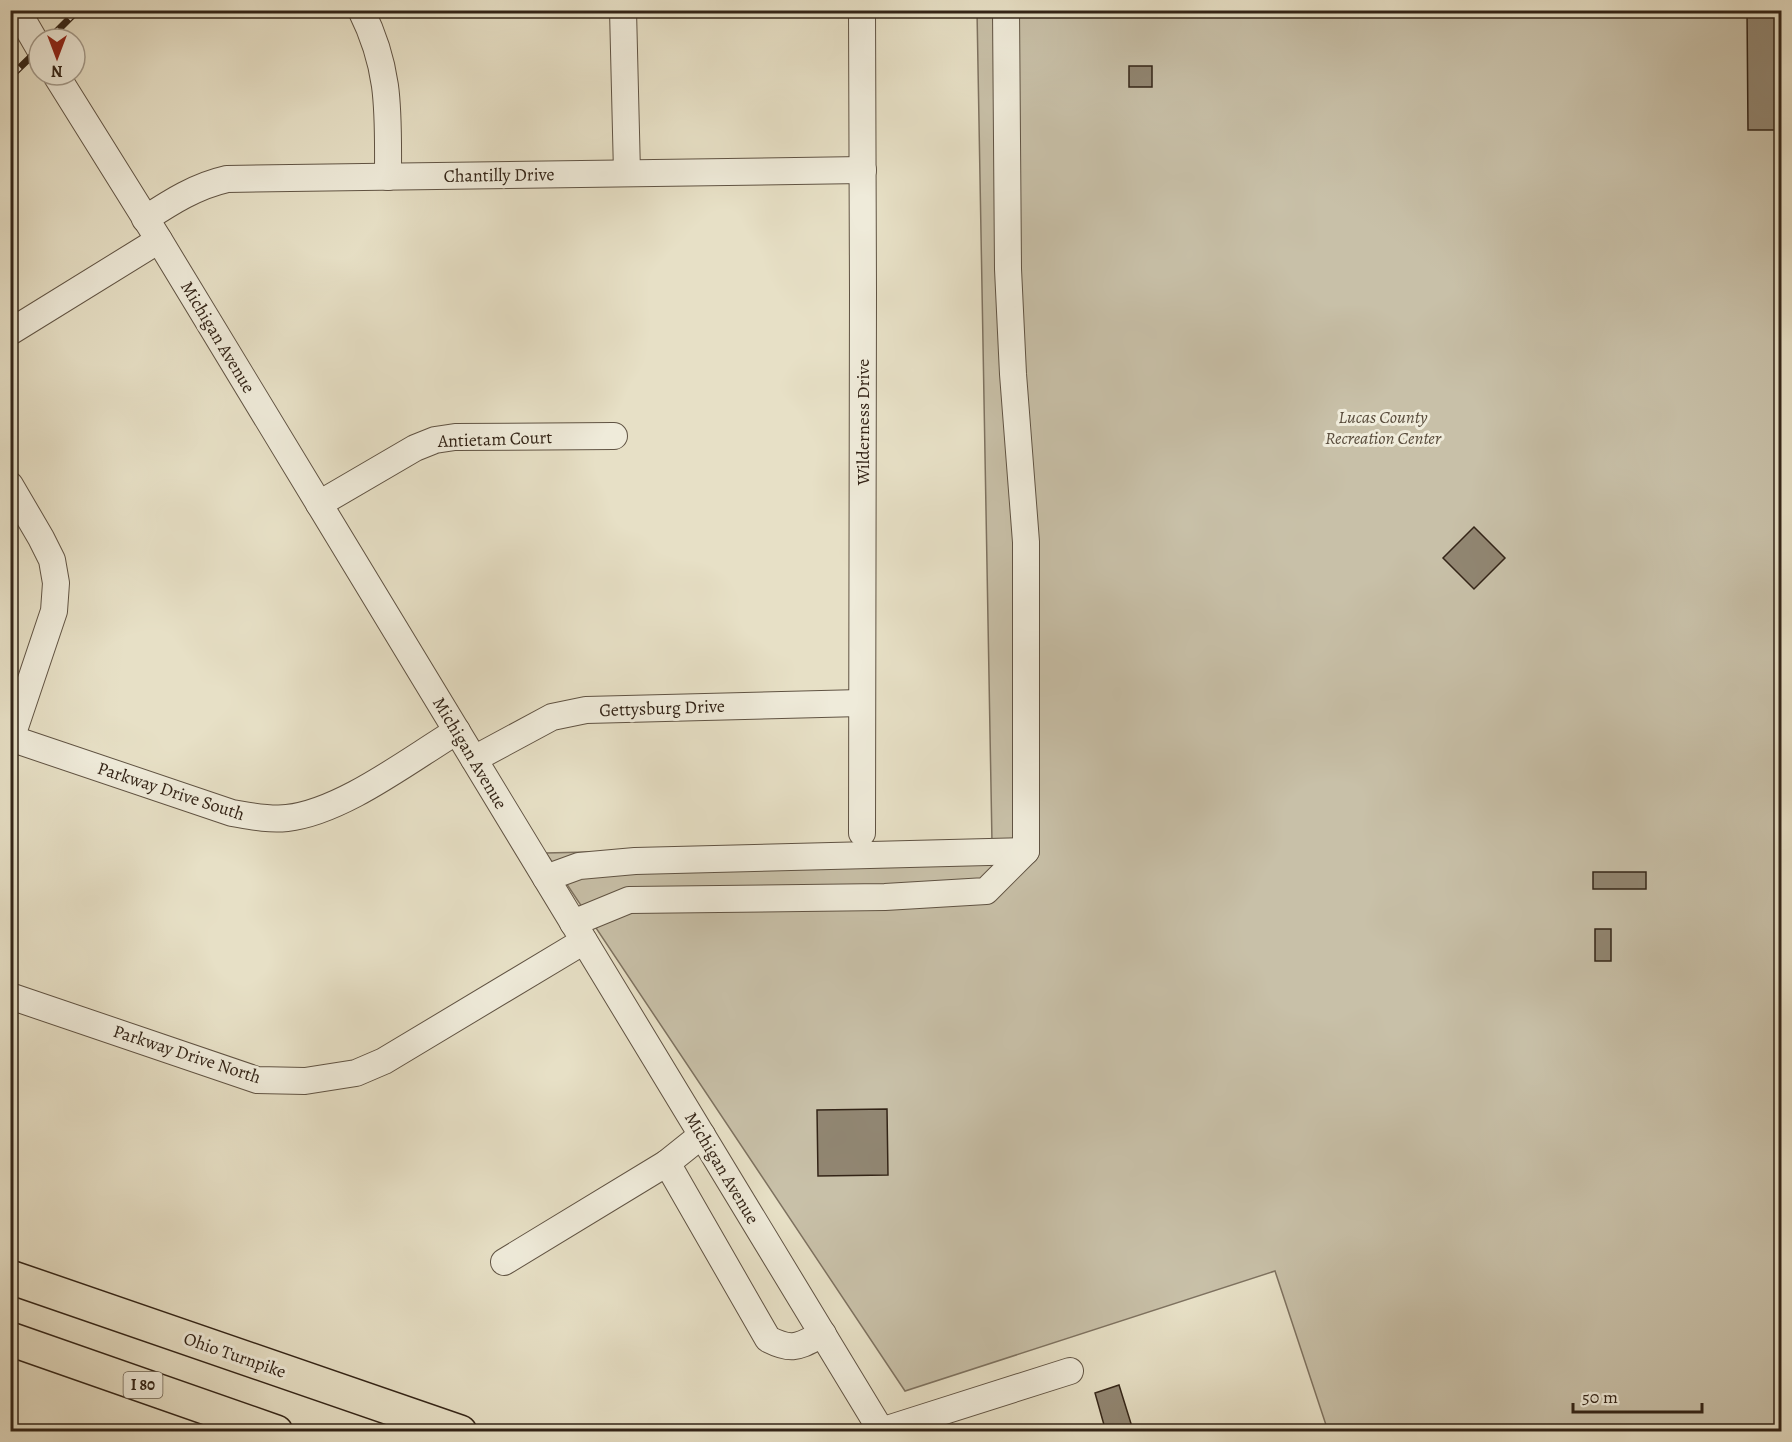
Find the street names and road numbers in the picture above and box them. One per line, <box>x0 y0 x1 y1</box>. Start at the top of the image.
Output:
street label: Chantilly Drive <box>443 162 555 188</box>
street label: Michigan Avenue <box>175 277 261 397</box>
street label: Wilderness Drive <box>851 359 875 486</box>
street label: Antietam Court <box>436 425 553 453</box>
street label: Michigan Avenue <box>427 693 513 813</box>
street label: Gettysburg Drive <box>599 694 725 722</box>
street label: Parkway Drive South <box>94 756 248 826</box>
street label: Parkway Drive North <box>110 1019 264 1089</box>
street label: Michigan Avenue <box>679 1108 765 1228</box>
street label: Ohio Turnpike <box>181 1326 289 1384</box>
road number: I 80 <box>124 1372 162 1398</box>

